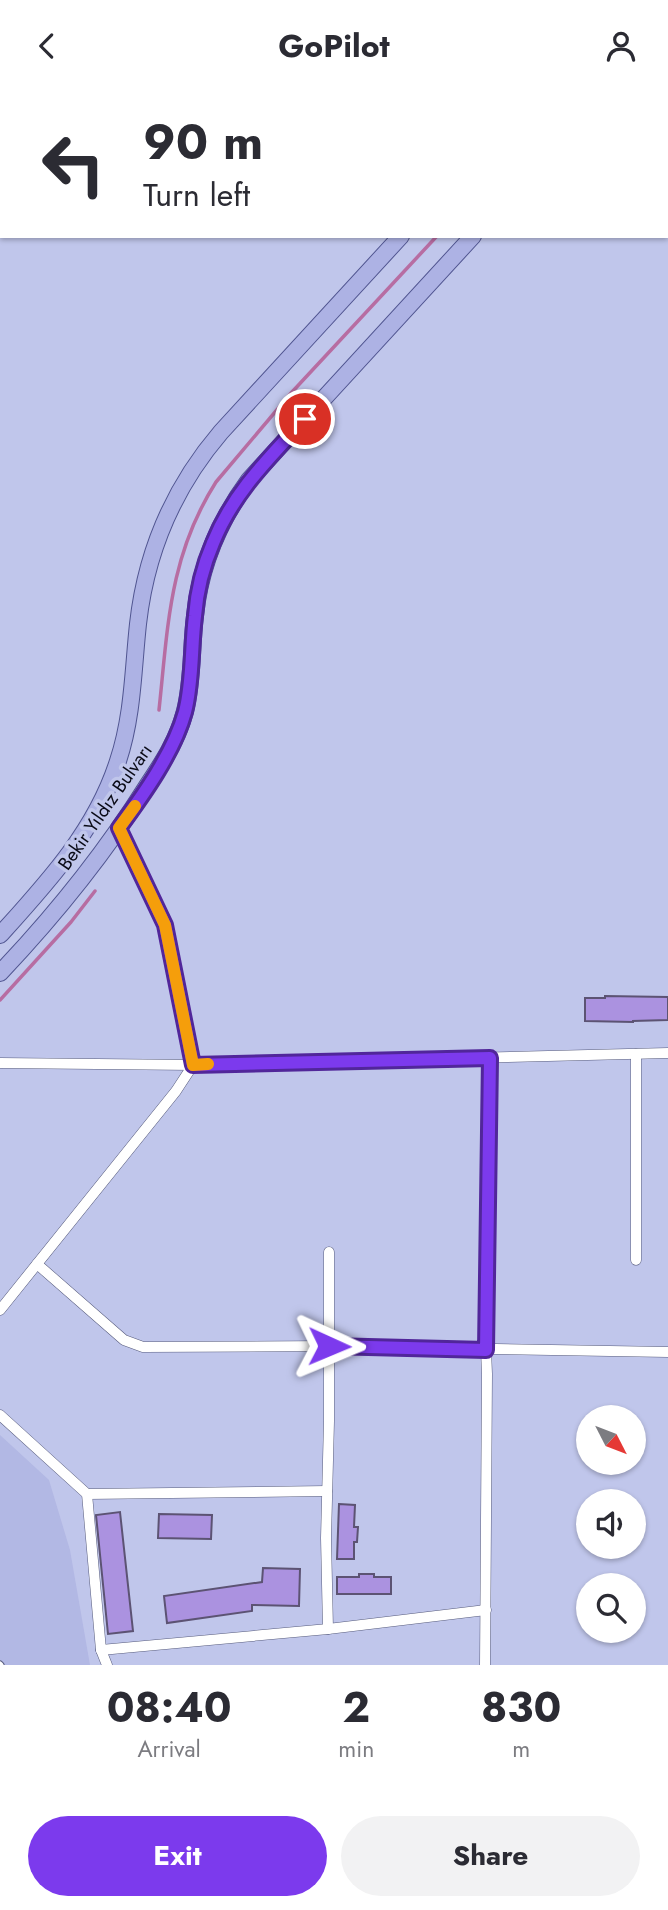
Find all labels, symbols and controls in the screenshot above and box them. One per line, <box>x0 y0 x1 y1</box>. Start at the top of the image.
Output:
text: GoPilot <box>278 23 390 69</box>
icon: back <box>28 27 66 65</box>
icon: person <box>602 27 640 65</box>
text: 90 m <box>143 107 263 177</box>
icon: left <box>28 119 119 210</box>
text: Turn left <box>143 172 250 218</box>
pin <box>275 389 335 449</box>
icon: arrive <box>286 400 324 438</box>
street label: Bekir Yıldız Bulvarı <box>51 738 159 876</box>
position arrow <box>292 1309 366 1383</box>
north arrow <box>576 1405 646 1475</box>
map controls <box>576 1405 646 1643</box>
button: sound <box>576 1489 646 1559</box>
button: search <box>576 1573 646 1643</box>
text: 08:40 <box>107 1677 232 1738</box>
text: 2 <box>342 1677 370 1738</box>
text: 830 <box>481 1677 561 1738</box>
text: Arrival <box>137 1732 201 1766</box>
text: min <box>338 1732 374 1766</box>
text: m <box>512 1732 530 1766</box>
button: Exit <box>28 1816 327 1896</box>
button: Share <box>341 1816 640 1896</box>

